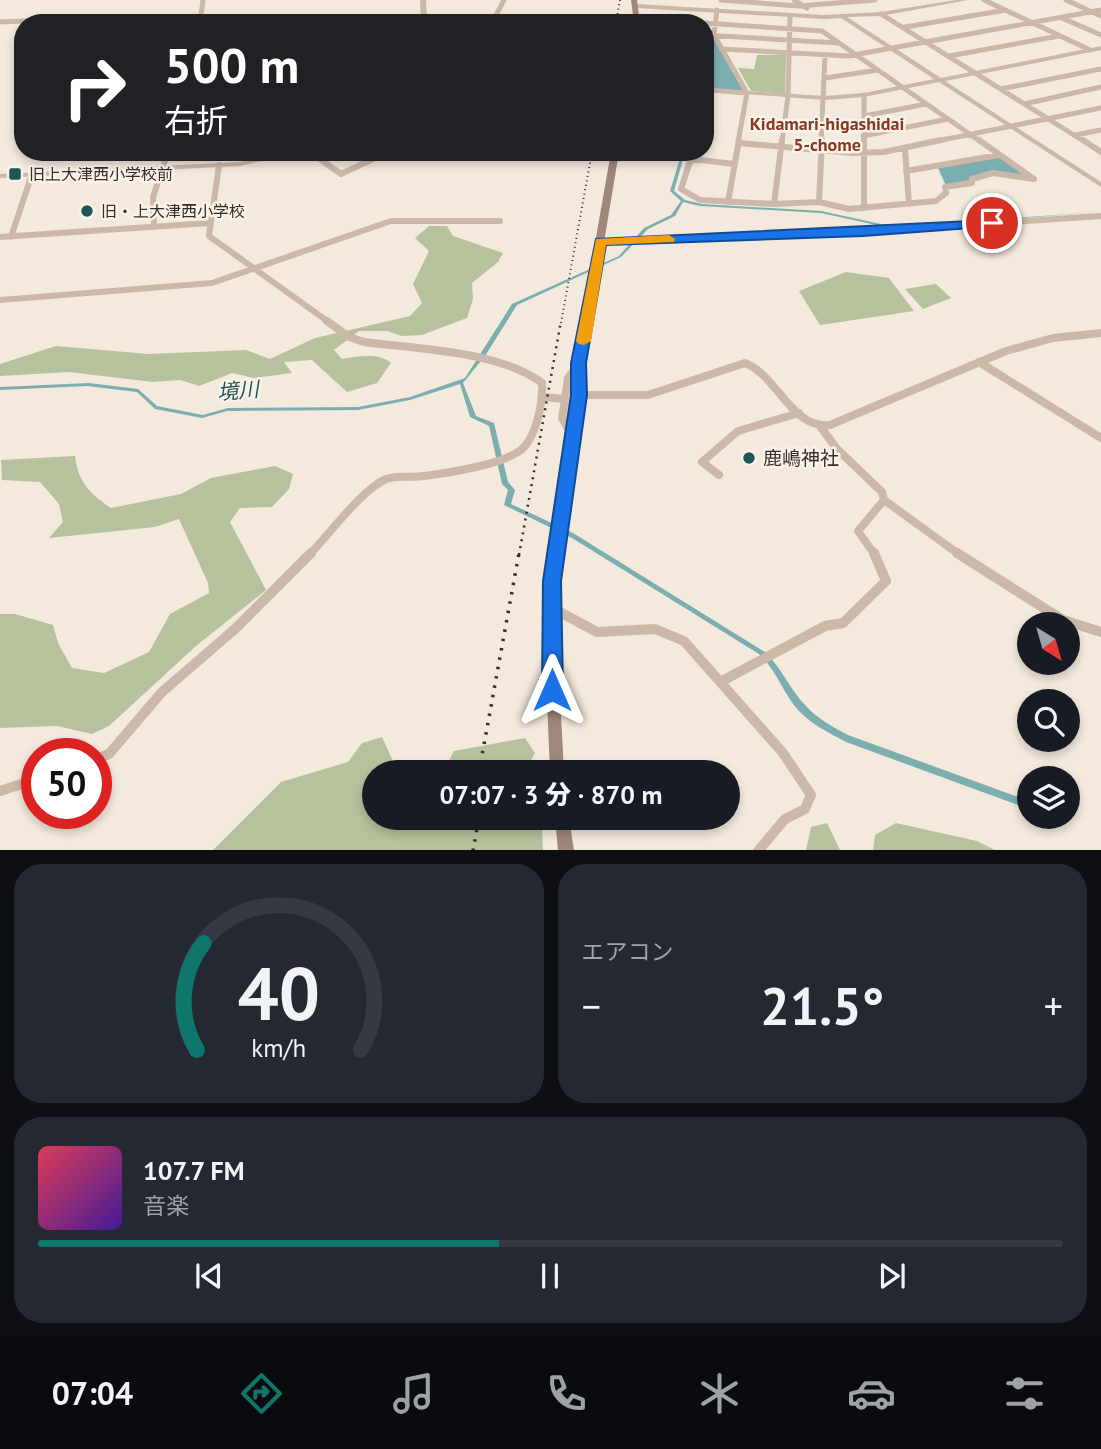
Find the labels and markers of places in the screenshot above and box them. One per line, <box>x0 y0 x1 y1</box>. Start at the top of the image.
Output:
place label: 旧上大津西小学校前 <box>29 164 173 184</box>
marker: 旧上大津西小学校前 <box>7 166 23 182</box>
pin <box>962 193 1022 253</box>
place label: 旧・上大津西小学校 <box>101 201 245 221</box>
marker: 旧・上大津西小学校 <box>79 203 95 219</box>
place label: 鹿嶋神社 <box>763 446 839 470</box>
marker: 鹿嶋神社 <box>741 450 757 466</box>

